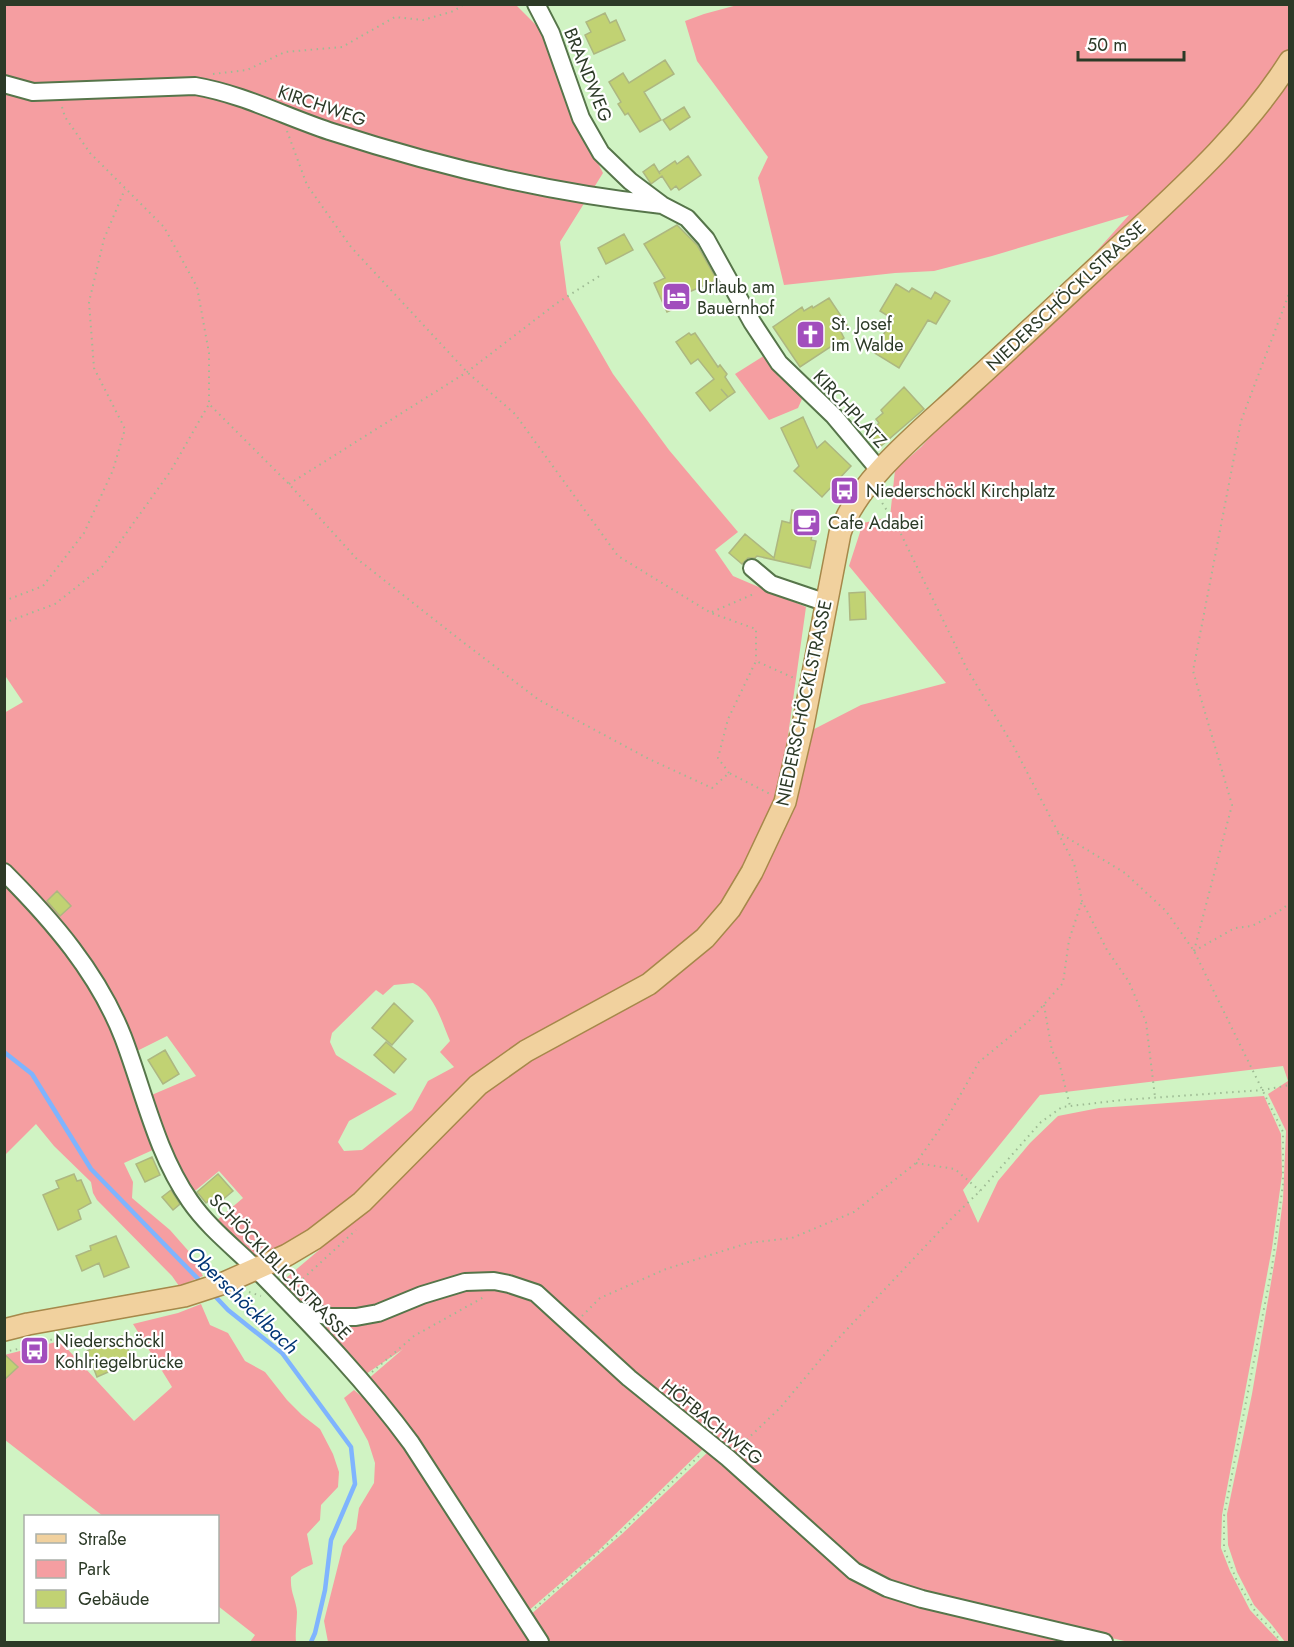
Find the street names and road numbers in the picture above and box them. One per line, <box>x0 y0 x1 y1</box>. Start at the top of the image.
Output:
street label: BRANDWEG <box>557 24 619 126</box>
street label: KIRCHWEG <box>274 79 370 133</box>
street label: NIEDERSCHÖCKLSTRASSE <box>980 215 1152 377</box>
street label: KIRCHPLATZ <box>807 364 893 454</box>
street label: NIEDERSCHÖCKLSTRASSE <box>769 597 839 809</box>
street label: SCHÖCKLBLICKSTRASSE <box>203 1188 357 1346</box>
street label: HÖFBACHWEG <box>656 1373 768 1471</box>

